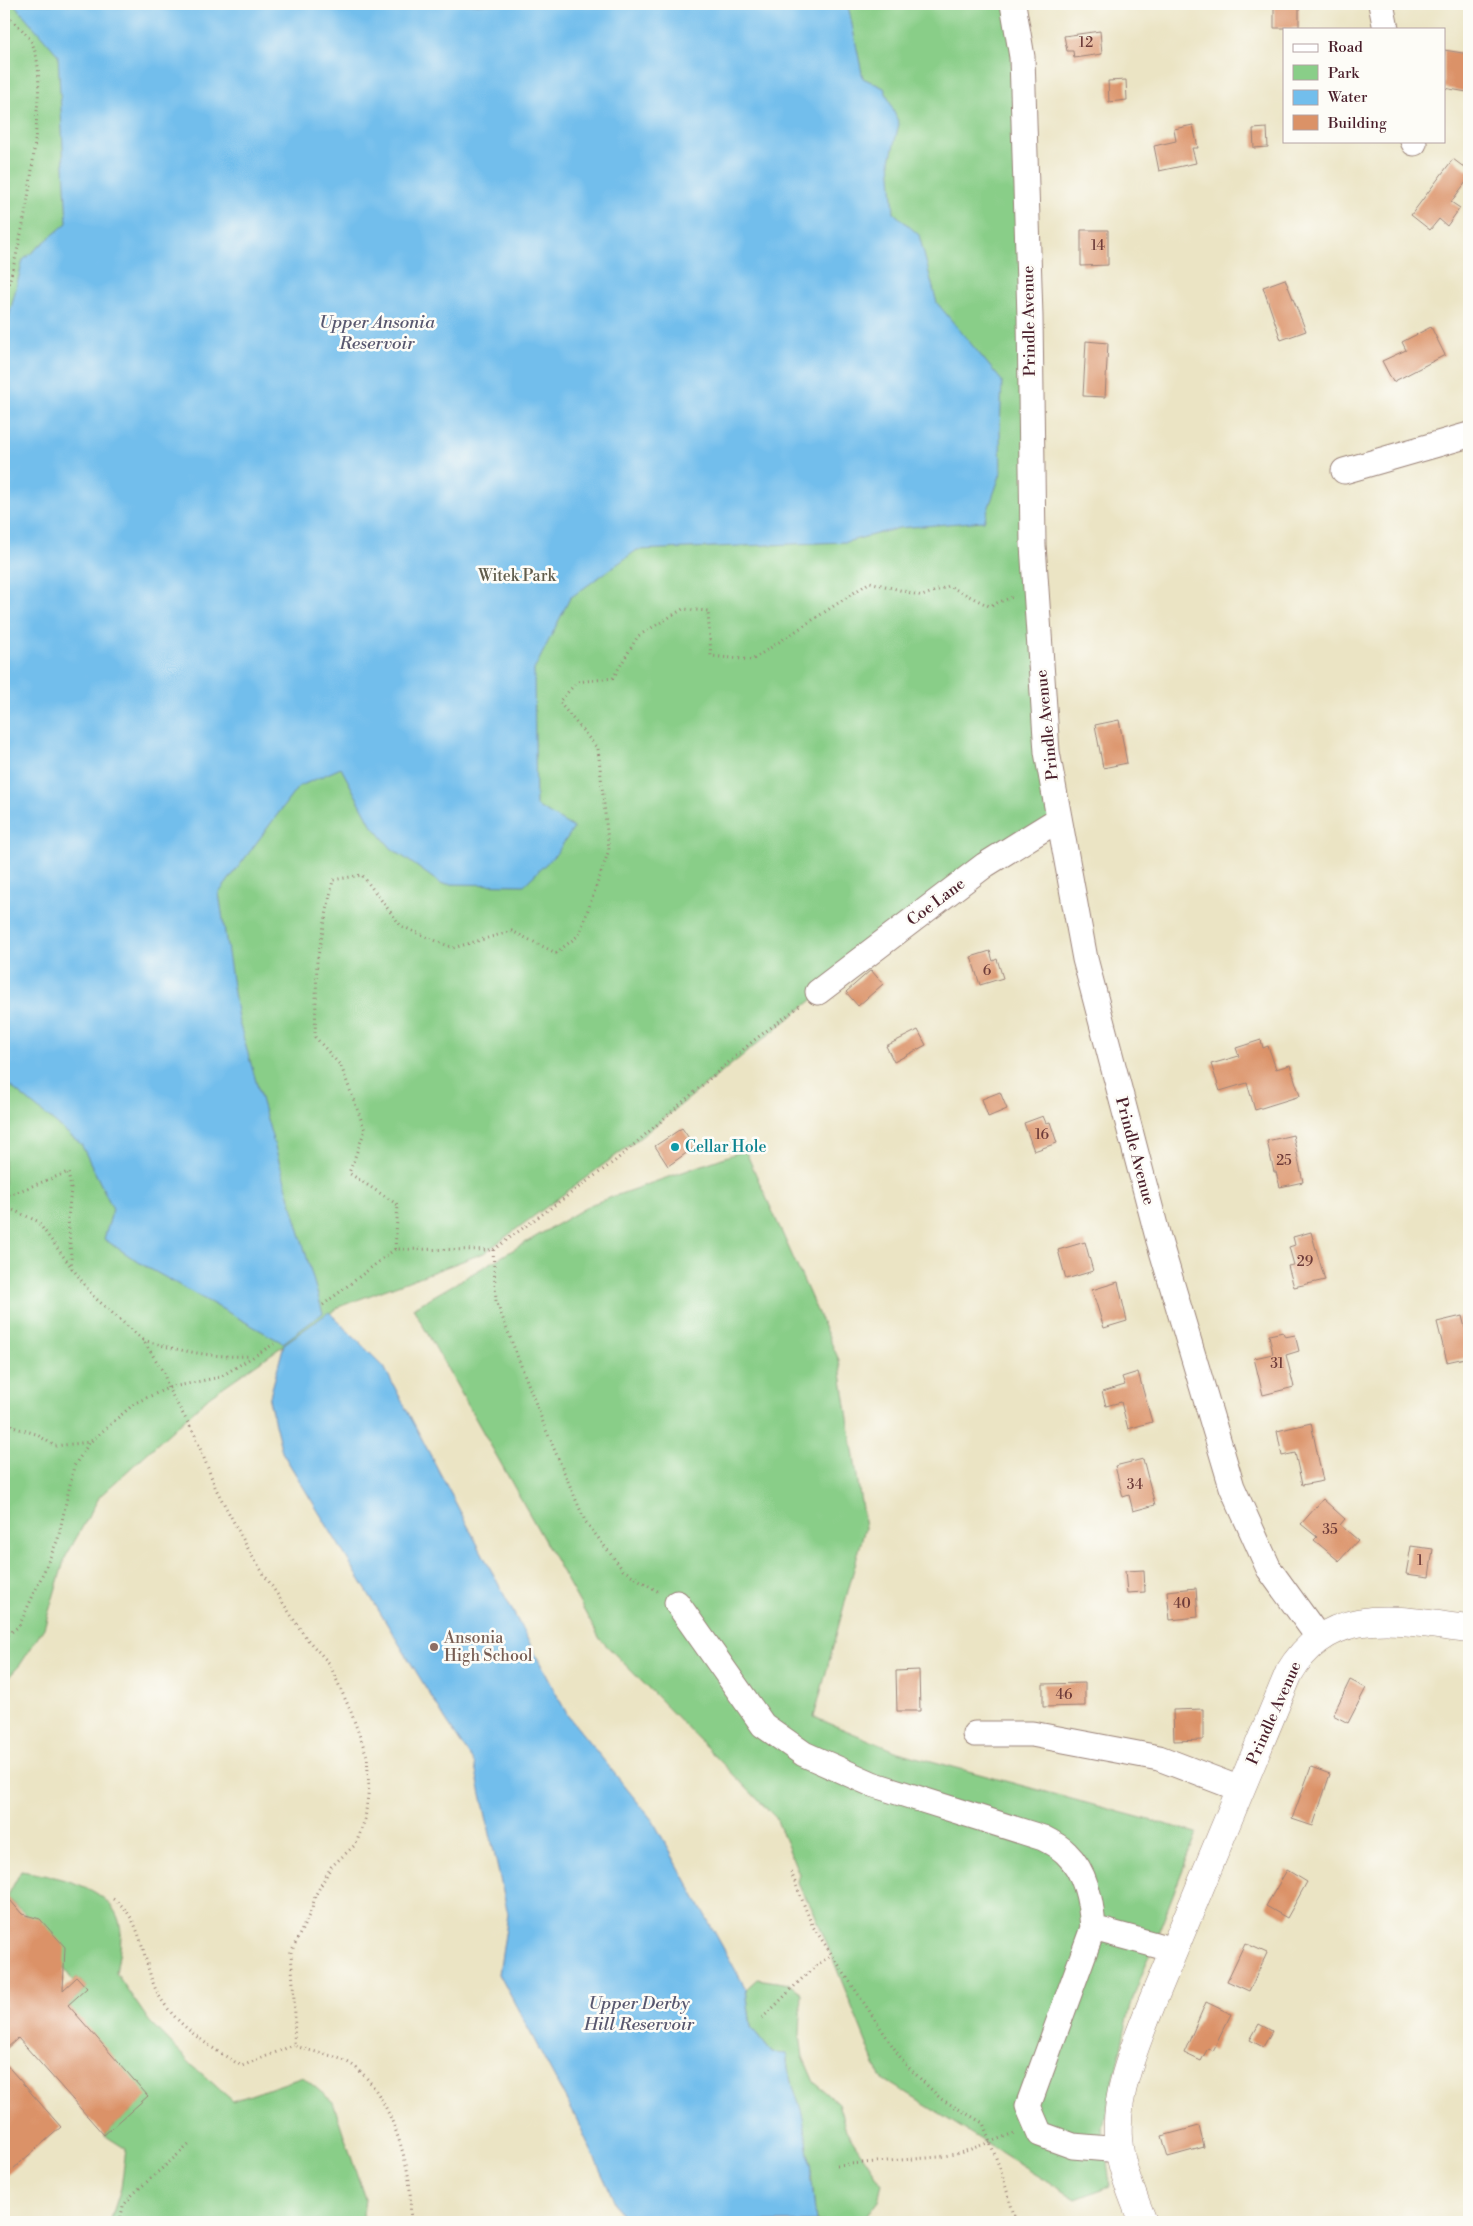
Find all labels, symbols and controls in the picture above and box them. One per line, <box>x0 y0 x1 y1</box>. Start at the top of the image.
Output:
legend <box>1283 28 1446 142</box>
house number: 12 <box>1079 34 1093 52</box>
text: Road <box>1328 38 1363 57</box>
text: Park <box>1328 64 1360 83</box>
text: Water <box>1327 88 1368 107</box>
text: Building <box>1327 114 1387 133</box>
house number: 14 <box>1091 237 1105 255</box>
street label: Prindle Avenue <box>1018 265 1040 377</box>
water label: Upper Ansonia Reservoir <box>319 311 436 355</box>
park label: Witek Park <box>477 566 557 586</box>
street label: Prindle Avenue <box>1031 669 1063 781</box>
street label: Coe Lane <box>903 874 969 930</box>
house number: 6 <box>983 962 992 980</box>
street label: Prindle Avenue <box>1111 1095 1159 1207</box>
house number: 16 <box>1035 1126 1050 1144</box>
place label: Cellar Hole <box>685 1137 766 1157</box>
marker: Cellar Hole <box>669 1141 681 1153</box>
house number: 25 <box>1276 1152 1292 1170</box>
house number: 29 <box>1297 1253 1313 1271</box>
house number: 31 <box>1270 1355 1284 1373</box>
house number: 34 <box>1127 1476 1143 1494</box>
house number: 35 <box>1322 1521 1338 1539</box>
house number: 1 <box>1417 1552 1423 1570</box>
house number: 40 <box>1173 1595 1191 1613</box>
place label: Ansonia High School <box>443 1628 533 1666</box>
marker: Ansonia High School <box>428 1641 440 1653</box>
street label: Prindle Avenue <box>1242 1658 1306 1768</box>
house number: 46 <box>1056 1686 1073 1704</box>
water label: Upper Derby Hill Reservoir <box>583 1992 695 2036</box>

